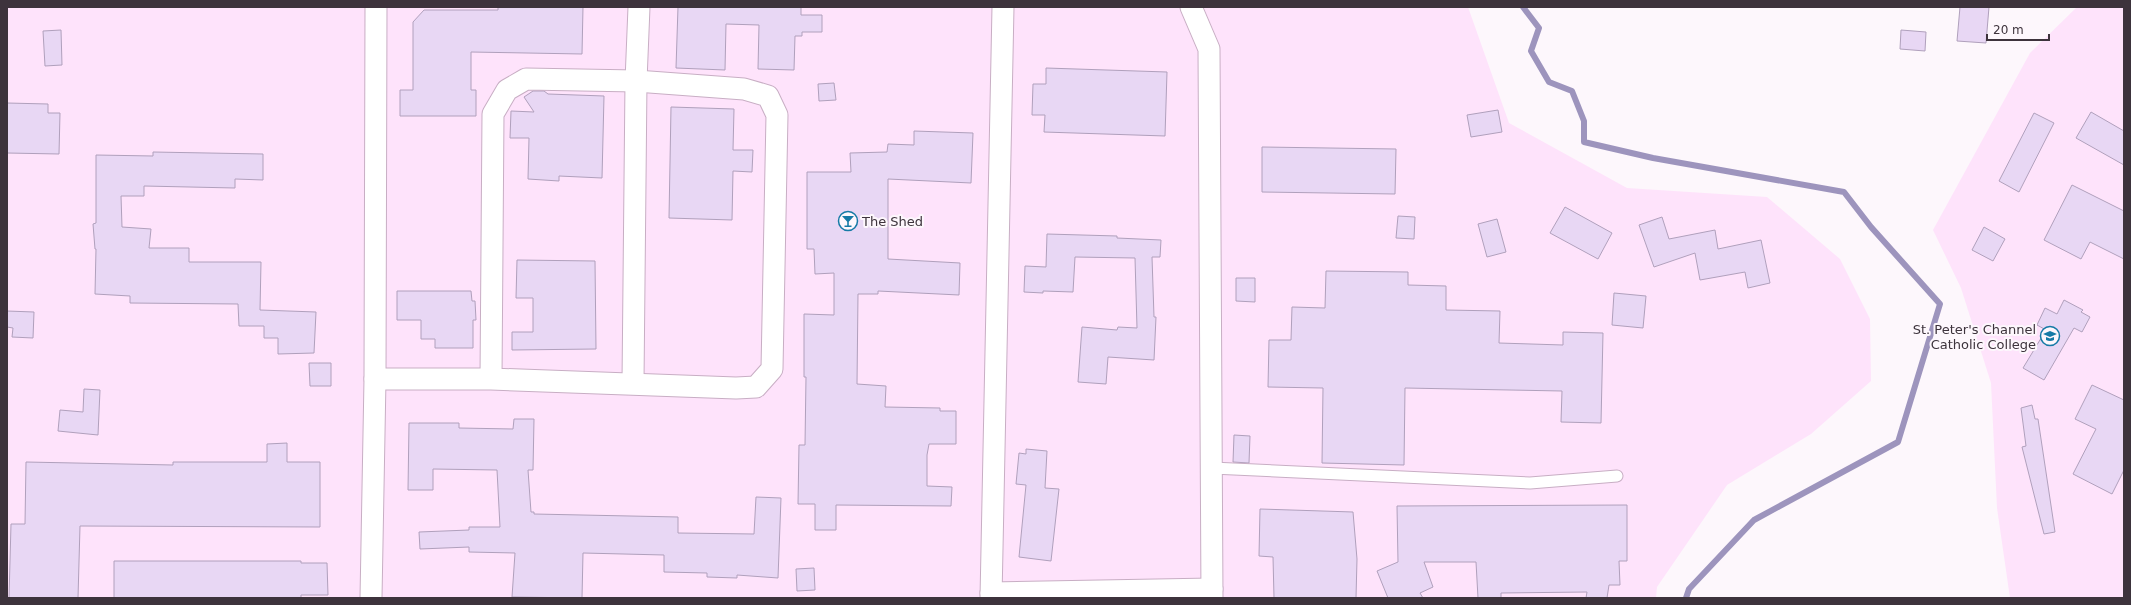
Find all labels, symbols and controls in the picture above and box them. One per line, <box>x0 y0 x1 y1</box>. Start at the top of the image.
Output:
scale bar <box>1987 16 2049 42</box>
text: 20 m <box>1993 23 2024 37</box>
bar icon: The Shed <box>837 210 859 232</box>
place label: The Shed <box>861 214 923 229</box>
place label: St. Peter's Channel Catholic College <box>1913 322 2036 352</box>
school or university icon: St. Peter's Channel Catholic College <box>2039 325 2061 347</box>

